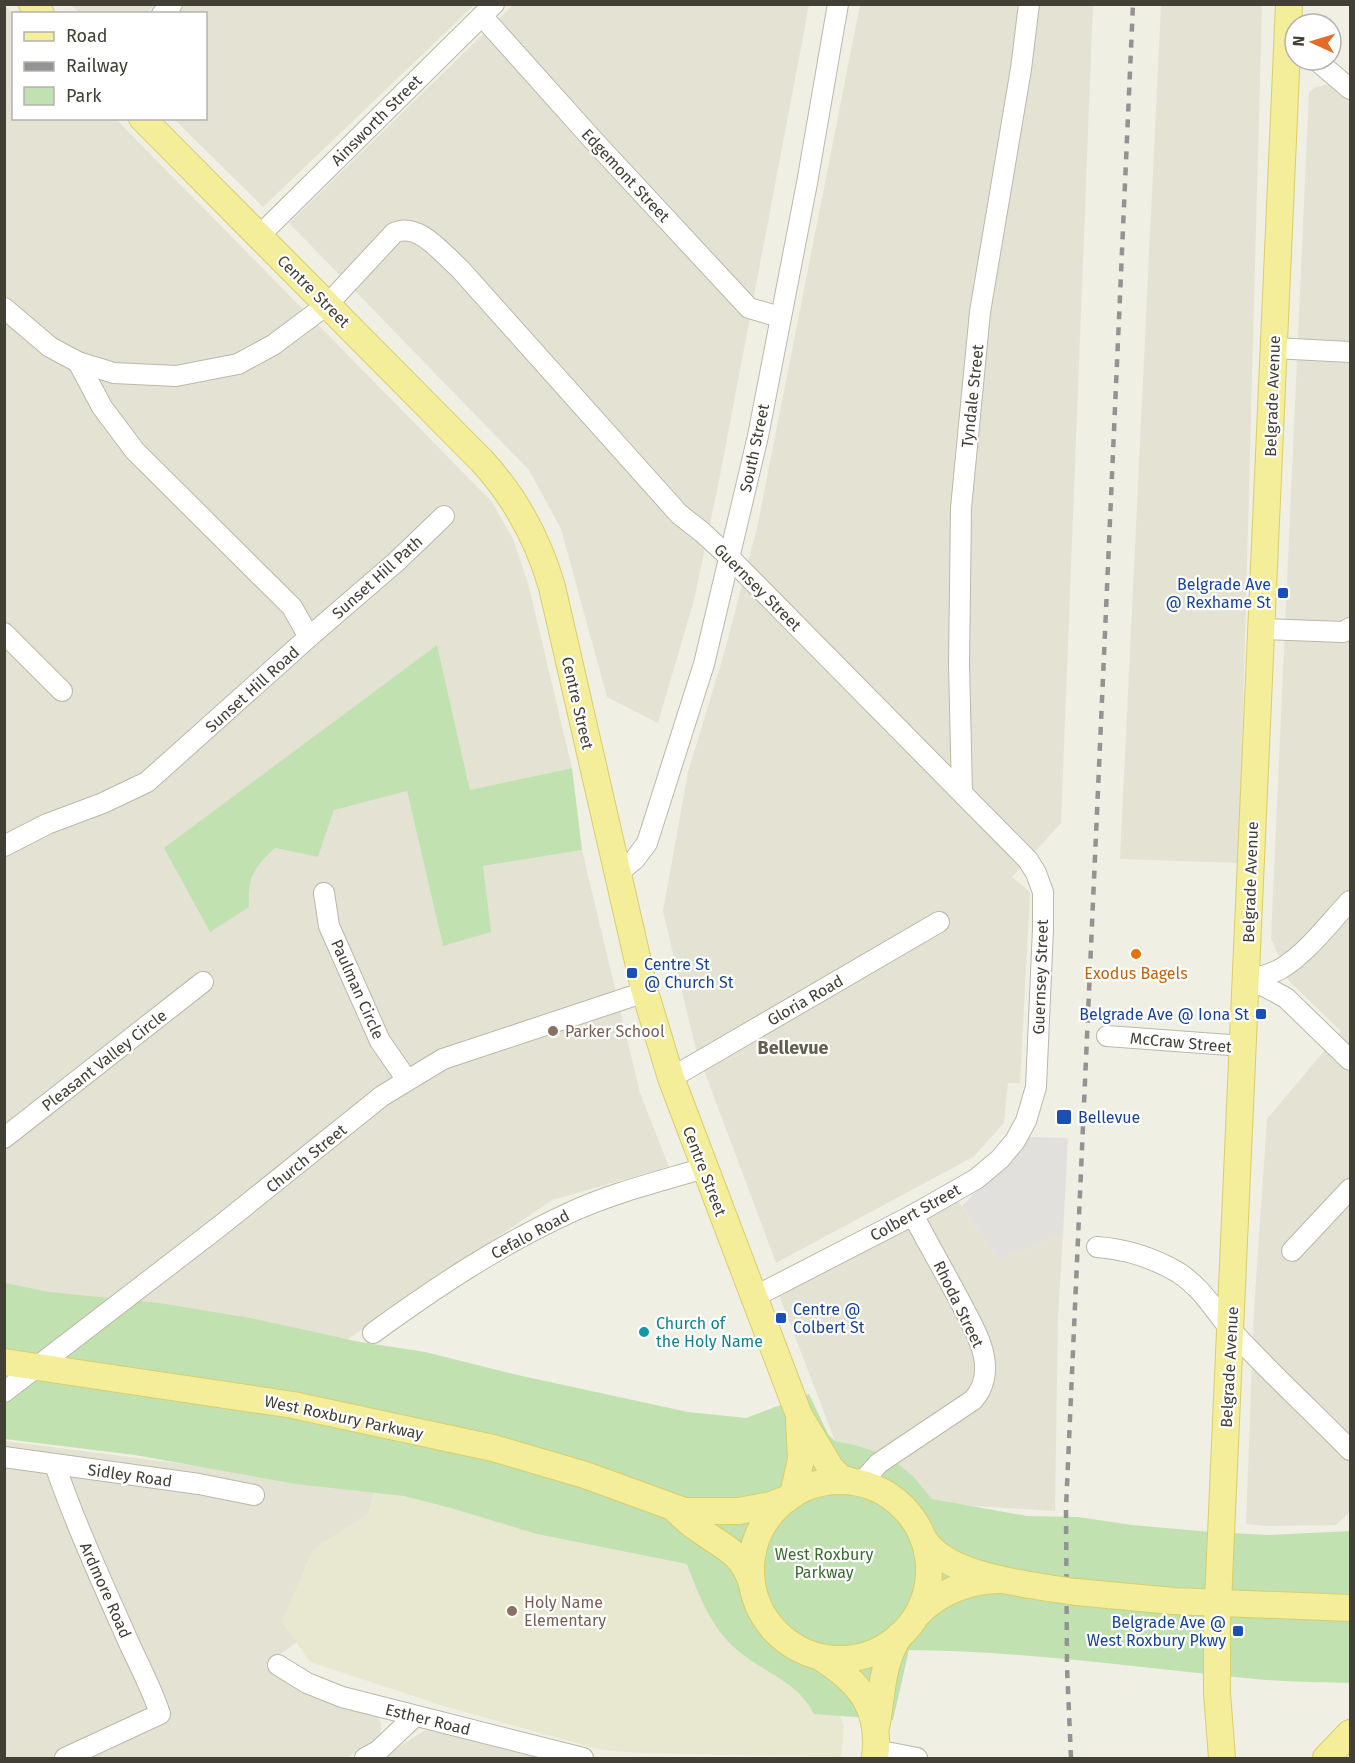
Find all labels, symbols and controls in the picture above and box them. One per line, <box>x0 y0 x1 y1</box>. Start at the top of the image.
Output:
legend <box>12 12 207 120</box>
north arrow <box>1283 12 1343 72</box>
text: Road <box>66 25 108 47</box>
text: N <box>1289 35 1308 47</box>
text: Railway <box>66 55 128 77</box>
street label: Ainsworth Street <box>327 71 426 170</box>
text: Park <box>66 85 102 107</box>
street label: Edgemont Street <box>578 125 674 226</box>
street label: Centre Street <box>273 251 354 332</box>
street label: Belgrade Avenue <box>1261 335 1284 457</box>
street label: Tyndale Street <box>958 343 987 449</box>
street label: South Street <box>736 402 773 494</box>
street label: Sunset Hill Path <box>328 532 426 623</box>
street label: Guernsey Street <box>710 540 805 635</box>
place label: Belgrade Ave @ Rexhame St <box>1165 575 1271 612</box>
marker: Belgrade Ave @ Rexhame St <box>1276 586 1290 600</box>
street label: Sunset Hill Road <box>202 642 303 736</box>
street label: Centre Street <box>558 655 597 752</box>
street label: Belgrade Avenue <box>1239 821 1262 943</box>
street label: Guernsey Street <box>1029 919 1052 1035</box>
street label: Paulman Circle <box>327 936 388 1042</box>
marker: Exodus Bagels <box>1129 947 1143 961</box>
place label: Centre St @ Church St <box>644 955 734 992</box>
place label: Exodus Bagels <box>1084 964 1188 983</box>
marker: Centre St @ Church St <box>625 966 639 980</box>
street label: Gloria Road <box>764 971 847 1030</box>
place label: Belgrade Ave @ Iona St <box>1079 1005 1249 1024</box>
street label: Pleasant Valley Circle <box>38 1006 171 1115</box>
marker: Belgrade Ave @ Iona St <box>1254 1007 1268 1021</box>
place label: Parker School <box>565 1022 665 1041</box>
marker: Parker School <box>546 1024 560 1038</box>
street label: McCraw Street <box>1129 1029 1233 1056</box>
district label: Bellevue <box>758 1037 829 1059</box>
marker: Bellevue <box>1055 1108 1073 1126</box>
place label: Bellevue <box>1078 1108 1140 1127</box>
street label: Church Street <box>262 1120 350 1197</box>
street label: Centre Street <box>679 1124 730 1219</box>
street label: Colbert Street <box>867 1180 964 1245</box>
street label: Cefalo Road <box>488 1206 573 1263</box>
street label: Rhoda Street <box>929 1258 988 1351</box>
place label: Centre @ Colbert St <box>793 1300 865 1337</box>
street label: Belgrade Avenue <box>1217 1306 1242 1428</box>
marker: Centre @ Colbert St <box>774 1311 788 1325</box>
place label: Church of the Holy Name <box>656 1314 763 1351</box>
marker: Church of the Holy Name <box>637 1325 651 1339</box>
street label: West Roxbury Parkway <box>263 1391 425 1444</box>
street label: Sidley Road <box>86 1460 173 1491</box>
street label: Ardmore Road <box>76 1539 135 1641</box>
park label: West Roxbury Parkway <box>775 1545 873 1582</box>
place label: Holy Name Elementary <box>524 1593 606 1630</box>
marker: Holy Name Elementary <box>505 1604 519 1618</box>
place label: Belgrade Ave @ West Roxbury Pkwy <box>1087 1613 1226 1650</box>
marker: Belgrade Ave @ West Roxbury Pkwy <box>1231 1624 1245 1638</box>
street label: Esther Road <box>383 1700 472 1739</box>

